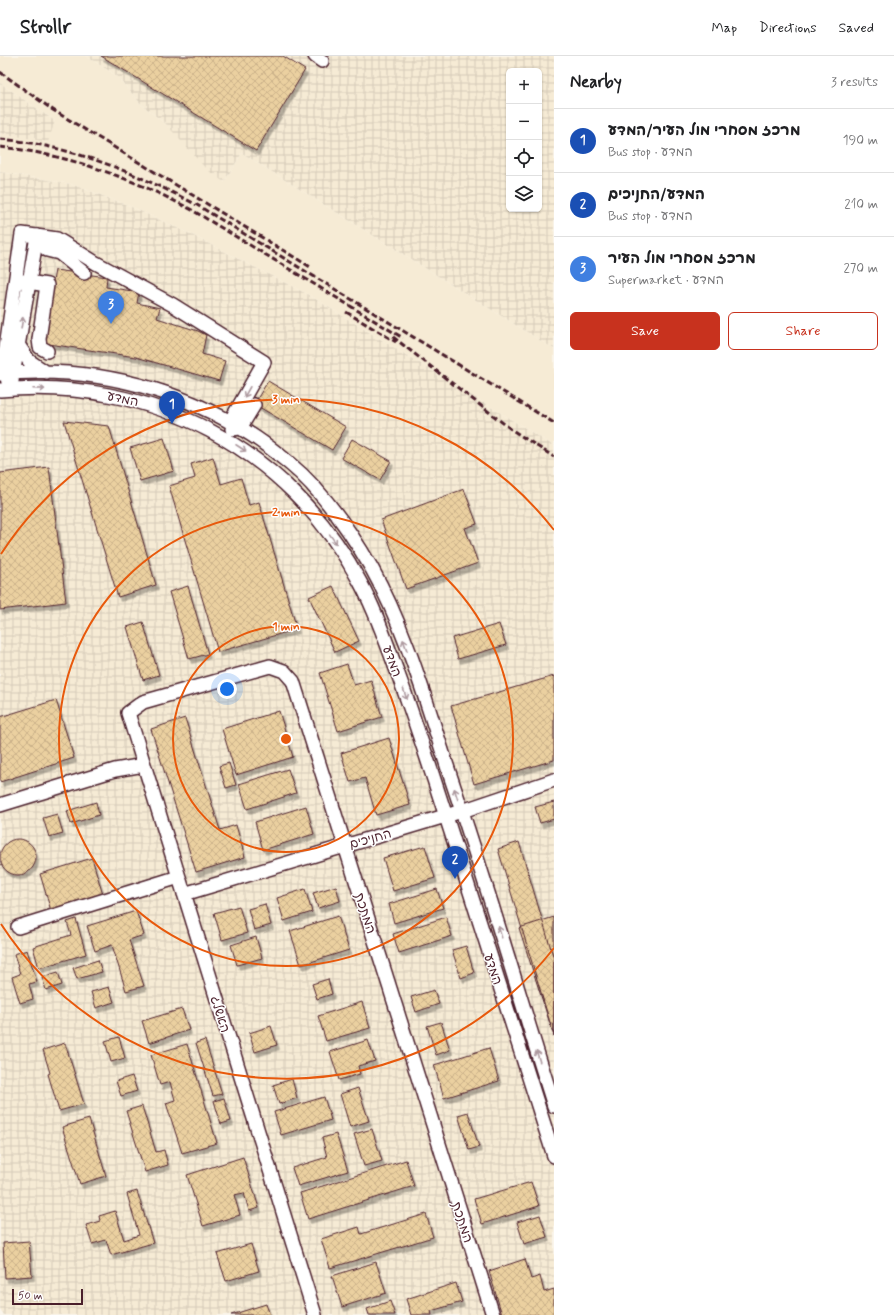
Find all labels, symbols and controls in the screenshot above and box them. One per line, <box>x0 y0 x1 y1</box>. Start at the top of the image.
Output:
text: Strollr <box>20 15 71 40</box>
text: Map <box>711 19 737 37</box>
text: Directions <box>759 19 817 37</box>
text: Saved <box>839 19 874 37</box>
map controls <box>506 68 542 212</box>
button: + <box>506 68 542 104</box>
text: Nearby <box>570 71 622 93</box>
text: 3 results <box>831 74 878 91</box>
button: − <box>506 104 542 140</box>
text: מרכז מסחרי מול העיר/המדע <box>608 121 800 141</box>
text: 1 <box>580 132 586 149</box>
text: 190 m <box>843 132 878 149</box>
button: locate <box>506 140 542 176</box>
text: Bus stop · המדע <box>608 144 693 161</box>
button: layers <box>506 176 542 212</box>
text: המדע/החניכים <box>608 185 705 205</box>
text: 2 <box>580 196 586 213</box>
text: 210 m <box>844 196 878 213</box>
text: Bus stop · המדע <box>608 208 693 225</box>
text: מרכז מסחרי מול העיר <box>608 249 756 269</box>
text: 3 <box>580 260 586 277</box>
text: 270 m <box>843 260 878 277</box>
text: Supermarket · המדע <box>608 272 724 289</box>
pin: 3 <box>98 291 124 324</box>
button: Save <box>570 312 720 350</box>
button: Share <box>728 312 878 350</box>
one-way arrow <box>18 317 26 330</box>
one-way arrow <box>32 385 45 393</box>
one-way arrow <box>243 386 251 398</box>
street label: המדע <box>105 388 140 411</box>
pin: 1 <box>159 391 185 424</box>
text: 3 min <box>272 392 300 408</box>
one-way arrow <box>235 445 247 453</box>
text: 2 min <box>272 505 300 521</box>
one-way arrow <box>329 533 337 544</box>
text: 1 min <box>272 619 300 635</box>
one-way arrow <box>401 639 409 651</box>
street label: המדע <box>378 644 405 679</box>
your location <box>217 679 237 699</box>
one-way arrow <box>402 688 409 701</box>
centre of rings <box>279 732 293 746</box>
one-way arrow <box>452 789 460 801</box>
street label: החניכים <box>347 825 393 854</box>
pin: 2 <box>442 846 468 879</box>
street label: המתכת <box>350 891 379 936</box>
one-way arrow <box>495 926 503 938</box>
street label: המדע <box>480 952 506 987</box>
street label: האשלג <box>206 994 233 1035</box>
one-way arrow <box>534 1049 541 1062</box>
street label: המתכת <box>447 1200 476 1245</box>
scale bar <box>12 1287 83 1306</box>
text: 50 m <box>18 1289 43 1303</box>

